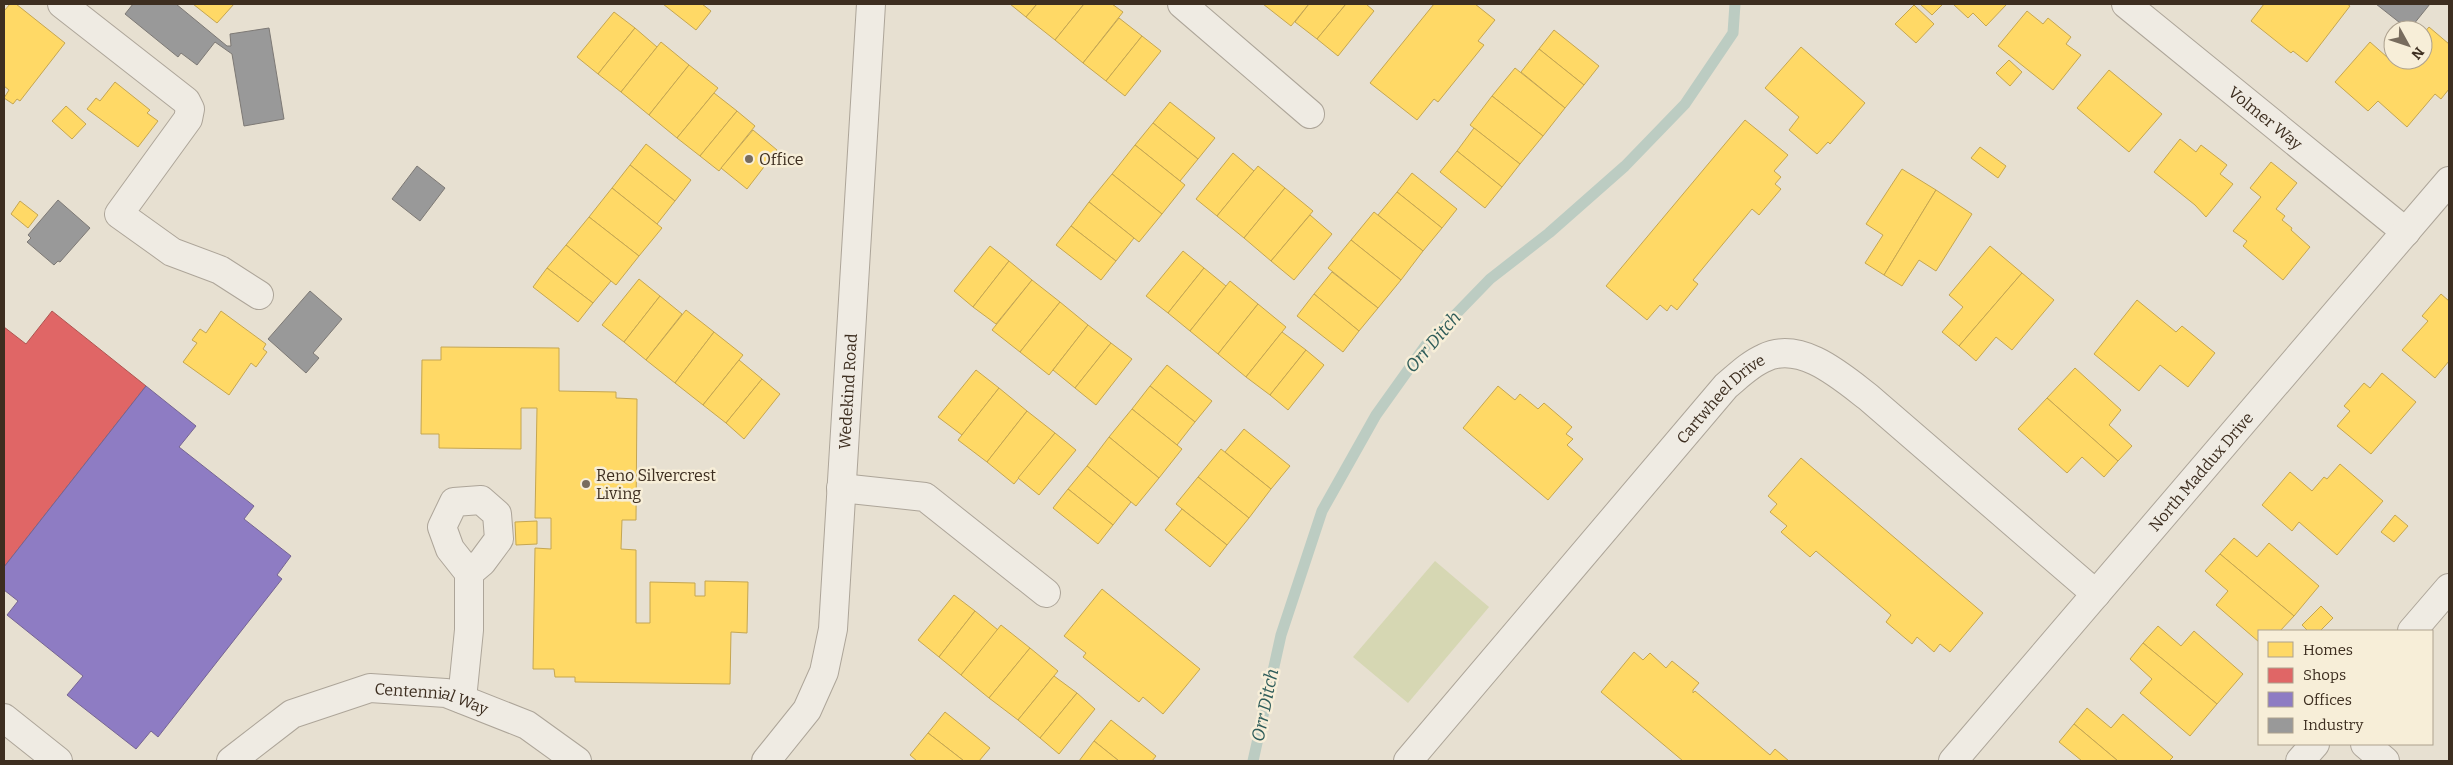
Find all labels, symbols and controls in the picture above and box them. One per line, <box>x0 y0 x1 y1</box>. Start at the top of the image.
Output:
north arrow <box>2383 20 2433 70</box>
text: N <box>2407 43 2428 63</box>
street label: Volmer Way <box>2224 82 2307 154</box>
place label: Office <box>759 150 804 169</box>
marker: Office <box>743 153 755 165</box>
water label: Orr Ditch <box>1400 307 1466 377</box>
street label: Wedekind Road <box>835 332 861 450</box>
street label: Cartwheel Drive <box>1672 350 1768 447</box>
street label: North Maddux Drive <box>2145 408 2257 535</box>
place label: Reno Silvercrest Living <box>596 466 716 503</box>
marker: Reno Silvercrest Living <box>580 478 592 490</box>
legend <box>2258 630 2433 745</box>
text: Homes <box>2303 641 2353 659</box>
text: Shops <box>2303 666 2346 684</box>
water label: Orr Ditch <box>1247 667 1283 743</box>
street label: Centennial Way <box>374 679 491 719</box>
text: Offices <box>2303 691 2352 709</box>
text: Industry <box>2303 716 2363 734</box>

